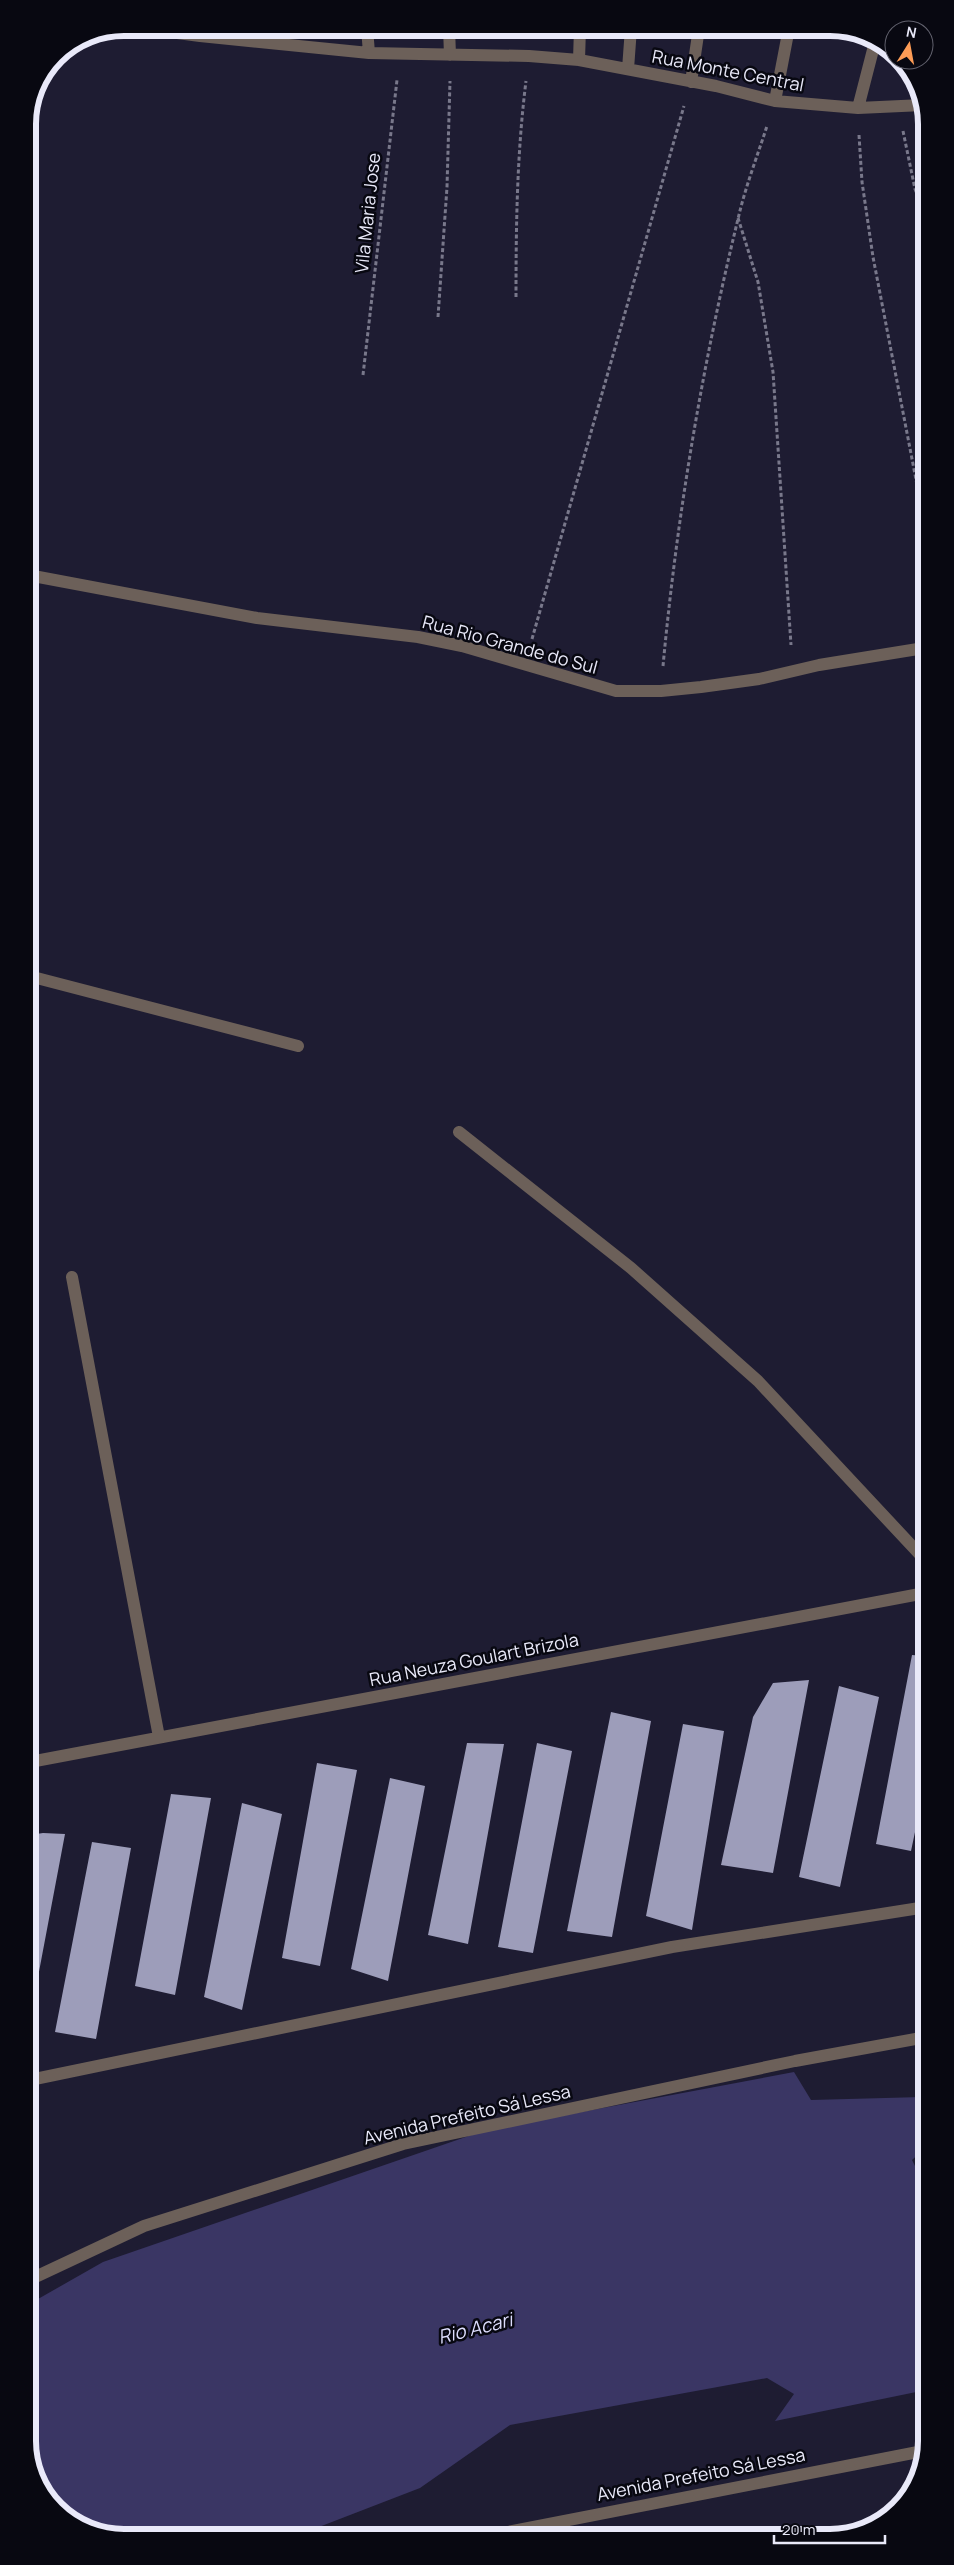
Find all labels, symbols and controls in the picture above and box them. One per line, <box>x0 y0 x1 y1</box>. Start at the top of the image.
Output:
north arrow <box>884 20 934 70</box>
text: N <box>905 21 918 42</box>
street label: Rua Monte Central <box>650 44 806 97</box>
street label: Vila Maria Jose <box>349 152 385 274</box>
street label: Rua Rio Grande do Sul <box>420 609 601 679</box>
street label: Rua Neuza Goulart Brizola <box>367 1627 580 1691</box>
street label: Avenida Prefeito Sá Lessa <box>361 2079 573 2150</box>
water label: Rio Acari <box>435 2306 517 2350</box>
street label: Avenida Prefeito Sá Lessa <box>595 2442 807 2506</box>
scale bar <box>774 2512 885 2544</box>
text: 20 m <box>782 2519 815 2540</box>

